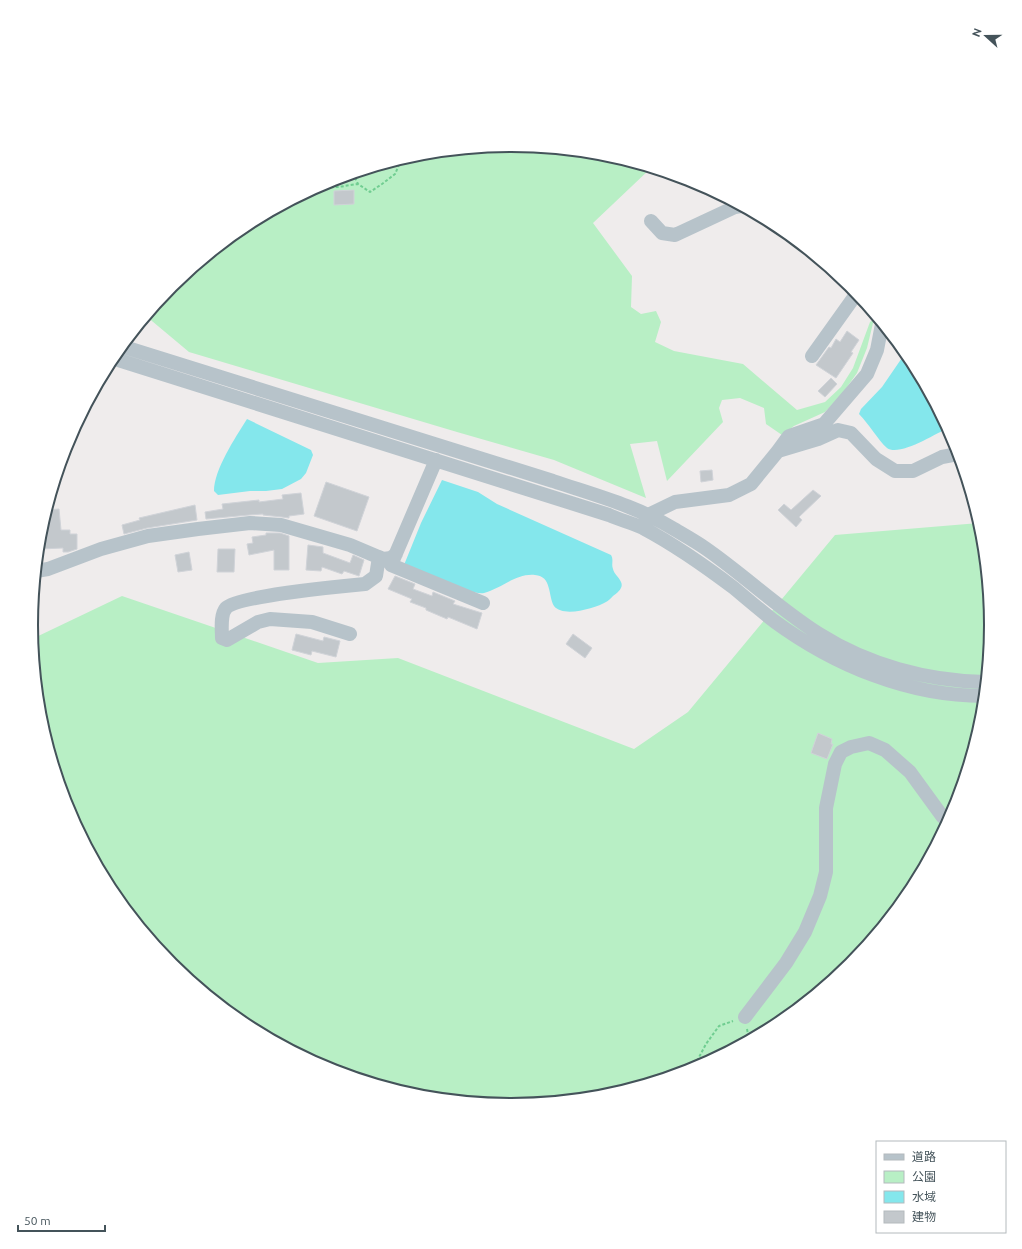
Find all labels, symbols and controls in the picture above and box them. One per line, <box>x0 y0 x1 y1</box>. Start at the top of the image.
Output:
north arrow <box>966 16 1006 56</box>
text: N <box>970 26 984 38</box>
legend <box>876 1141 1006 1233</box>
text: 道路 <box>912 1150 936 1163</box>
text: 公園 <box>912 1170 936 1183</box>
text: 水域 <box>912 1190 936 1203</box>
scale bar <box>18 1207 105 1233</box>
text: 建物 <box>912 1210 936 1223</box>
text: 50 m <box>24 1214 51 1227</box>

